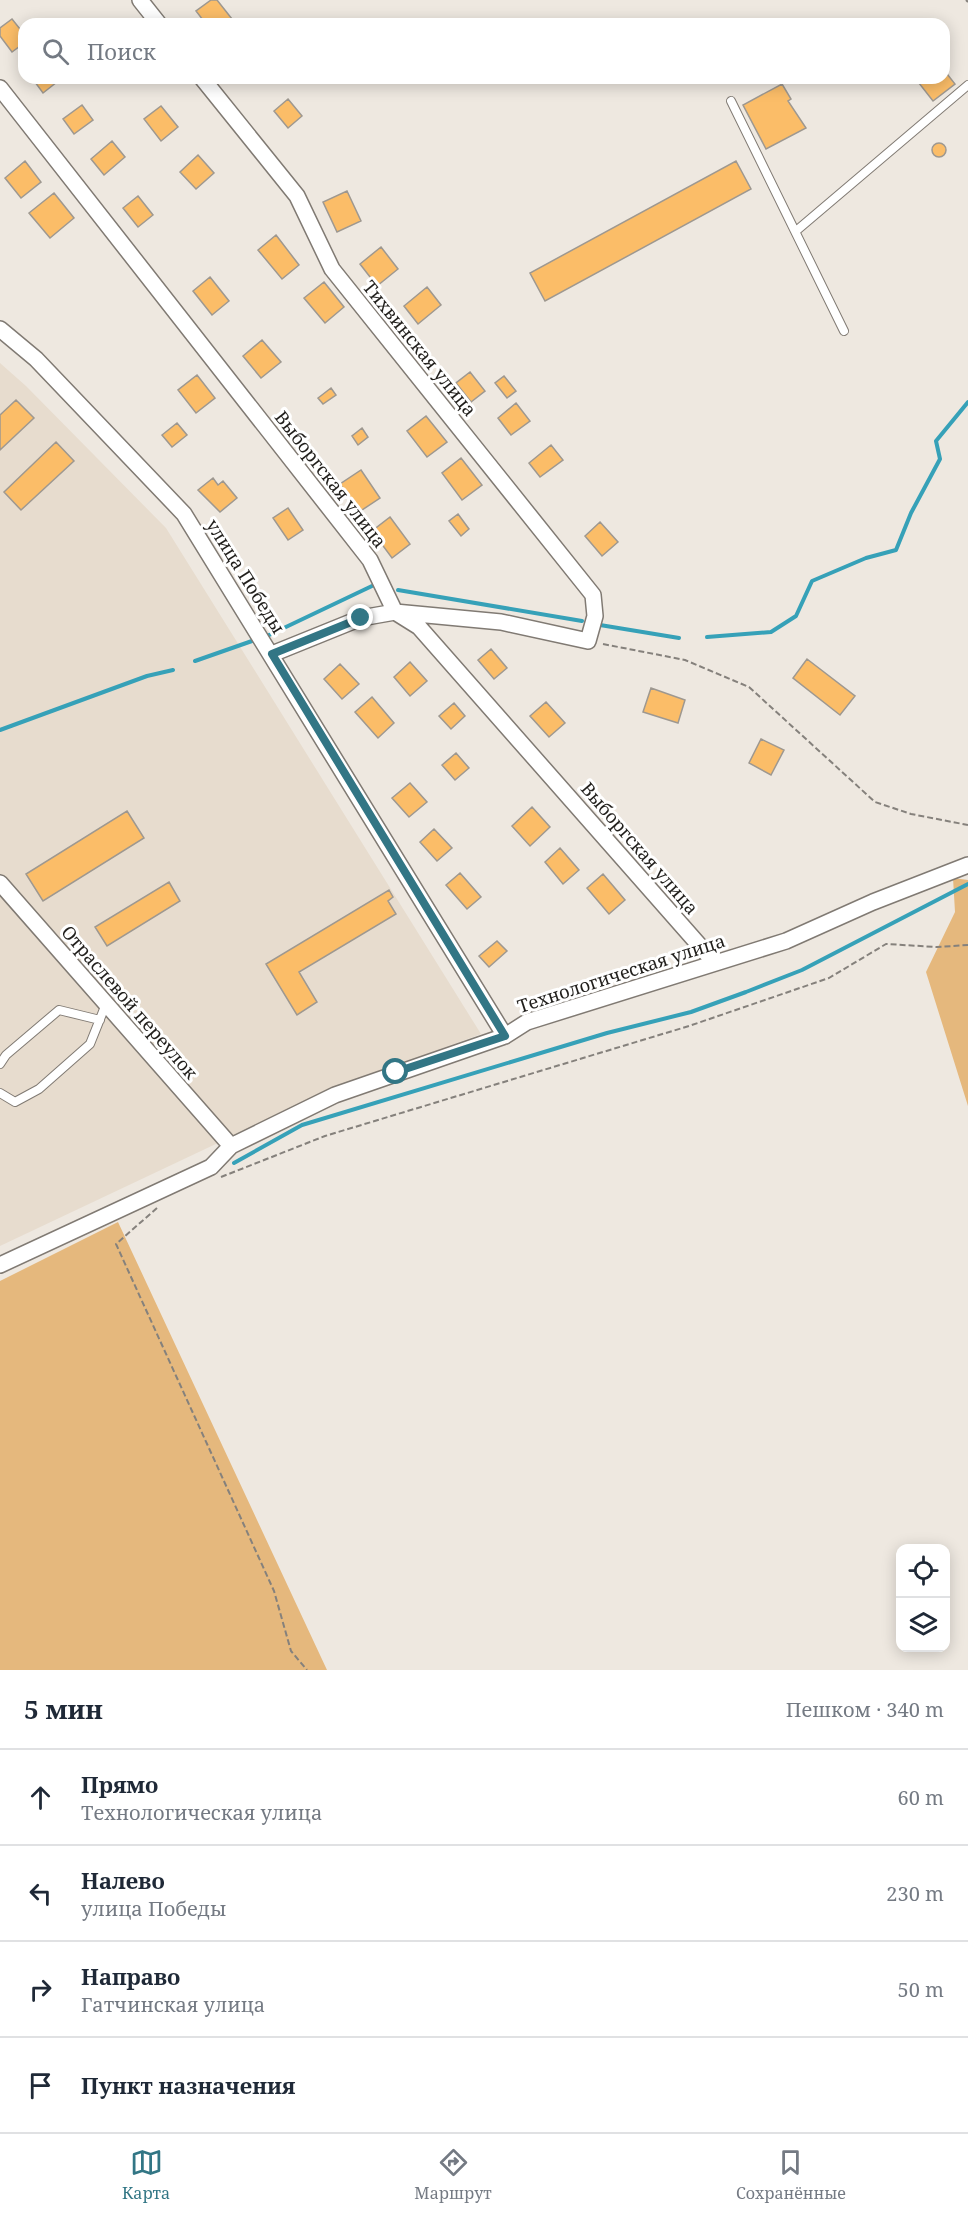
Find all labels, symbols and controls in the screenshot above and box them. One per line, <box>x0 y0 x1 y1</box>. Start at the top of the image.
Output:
search box <box>18 18 950 84</box>
icon: search <box>39 35 72 68</box>
text: Поиск <box>87 36 156 66</box>
street label: Тихвинская улица <box>358 275 482 421</box>
street label: Выборгская улица <box>270 406 392 552</box>
street label: улица Победы <box>201 514 291 638</box>
route end <box>347 604 373 630</box>
street label: Выборгская улица <box>576 777 704 919</box>
street label: Отраслевой переулок <box>57 920 204 1084</box>
street label: Технологическая улица <box>514 928 728 1018</box>
route start <box>382 1058 408 1084</box>
map controls <box>896 1544 950 1652</box>
button: locate <box>896 1544 950 1598</box>
button: layers <box>896 1598 950 1652</box>
text: 5 мин <box>24 1691 103 1727</box>
text: Пешком · 340 m <box>786 1696 944 1723</box>
text: Прямо <box>81 1769 158 1799</box>
icon: ahead <box>24 1781 57 1814</box>
text: 60 m <box>898 1784 944 1811</box>
text: Технологическая улица <box>81 1799 322 1826</box>
text: Налево <box>81 1865 165 1895</box>
icon: left <box>24 1877 57 1910</box>
text: 230 m <box>886 1880 944 1907</box>
text: улица Победы <box>81 1895 226 1922</box>
text: Направо <box>81 1961 180 1991</box>
icon: right <box>24 1973 57 2006</box>
text: 50 m <box>898 1976 944 2003</box>
text: Гатчинская улица <box>81 1991 265 2018</box>
icon: arrive <box>24 2069 57 2102</box>
text: Пункт назначения <box>81 2070 295 2100</box>
tab: Карта <box>122 2146 170 2204</box>
tab: Маршрут <box>414 2146 492 2204</box>
tab: Сохранённые <box>736 2146 846 2204</box>

